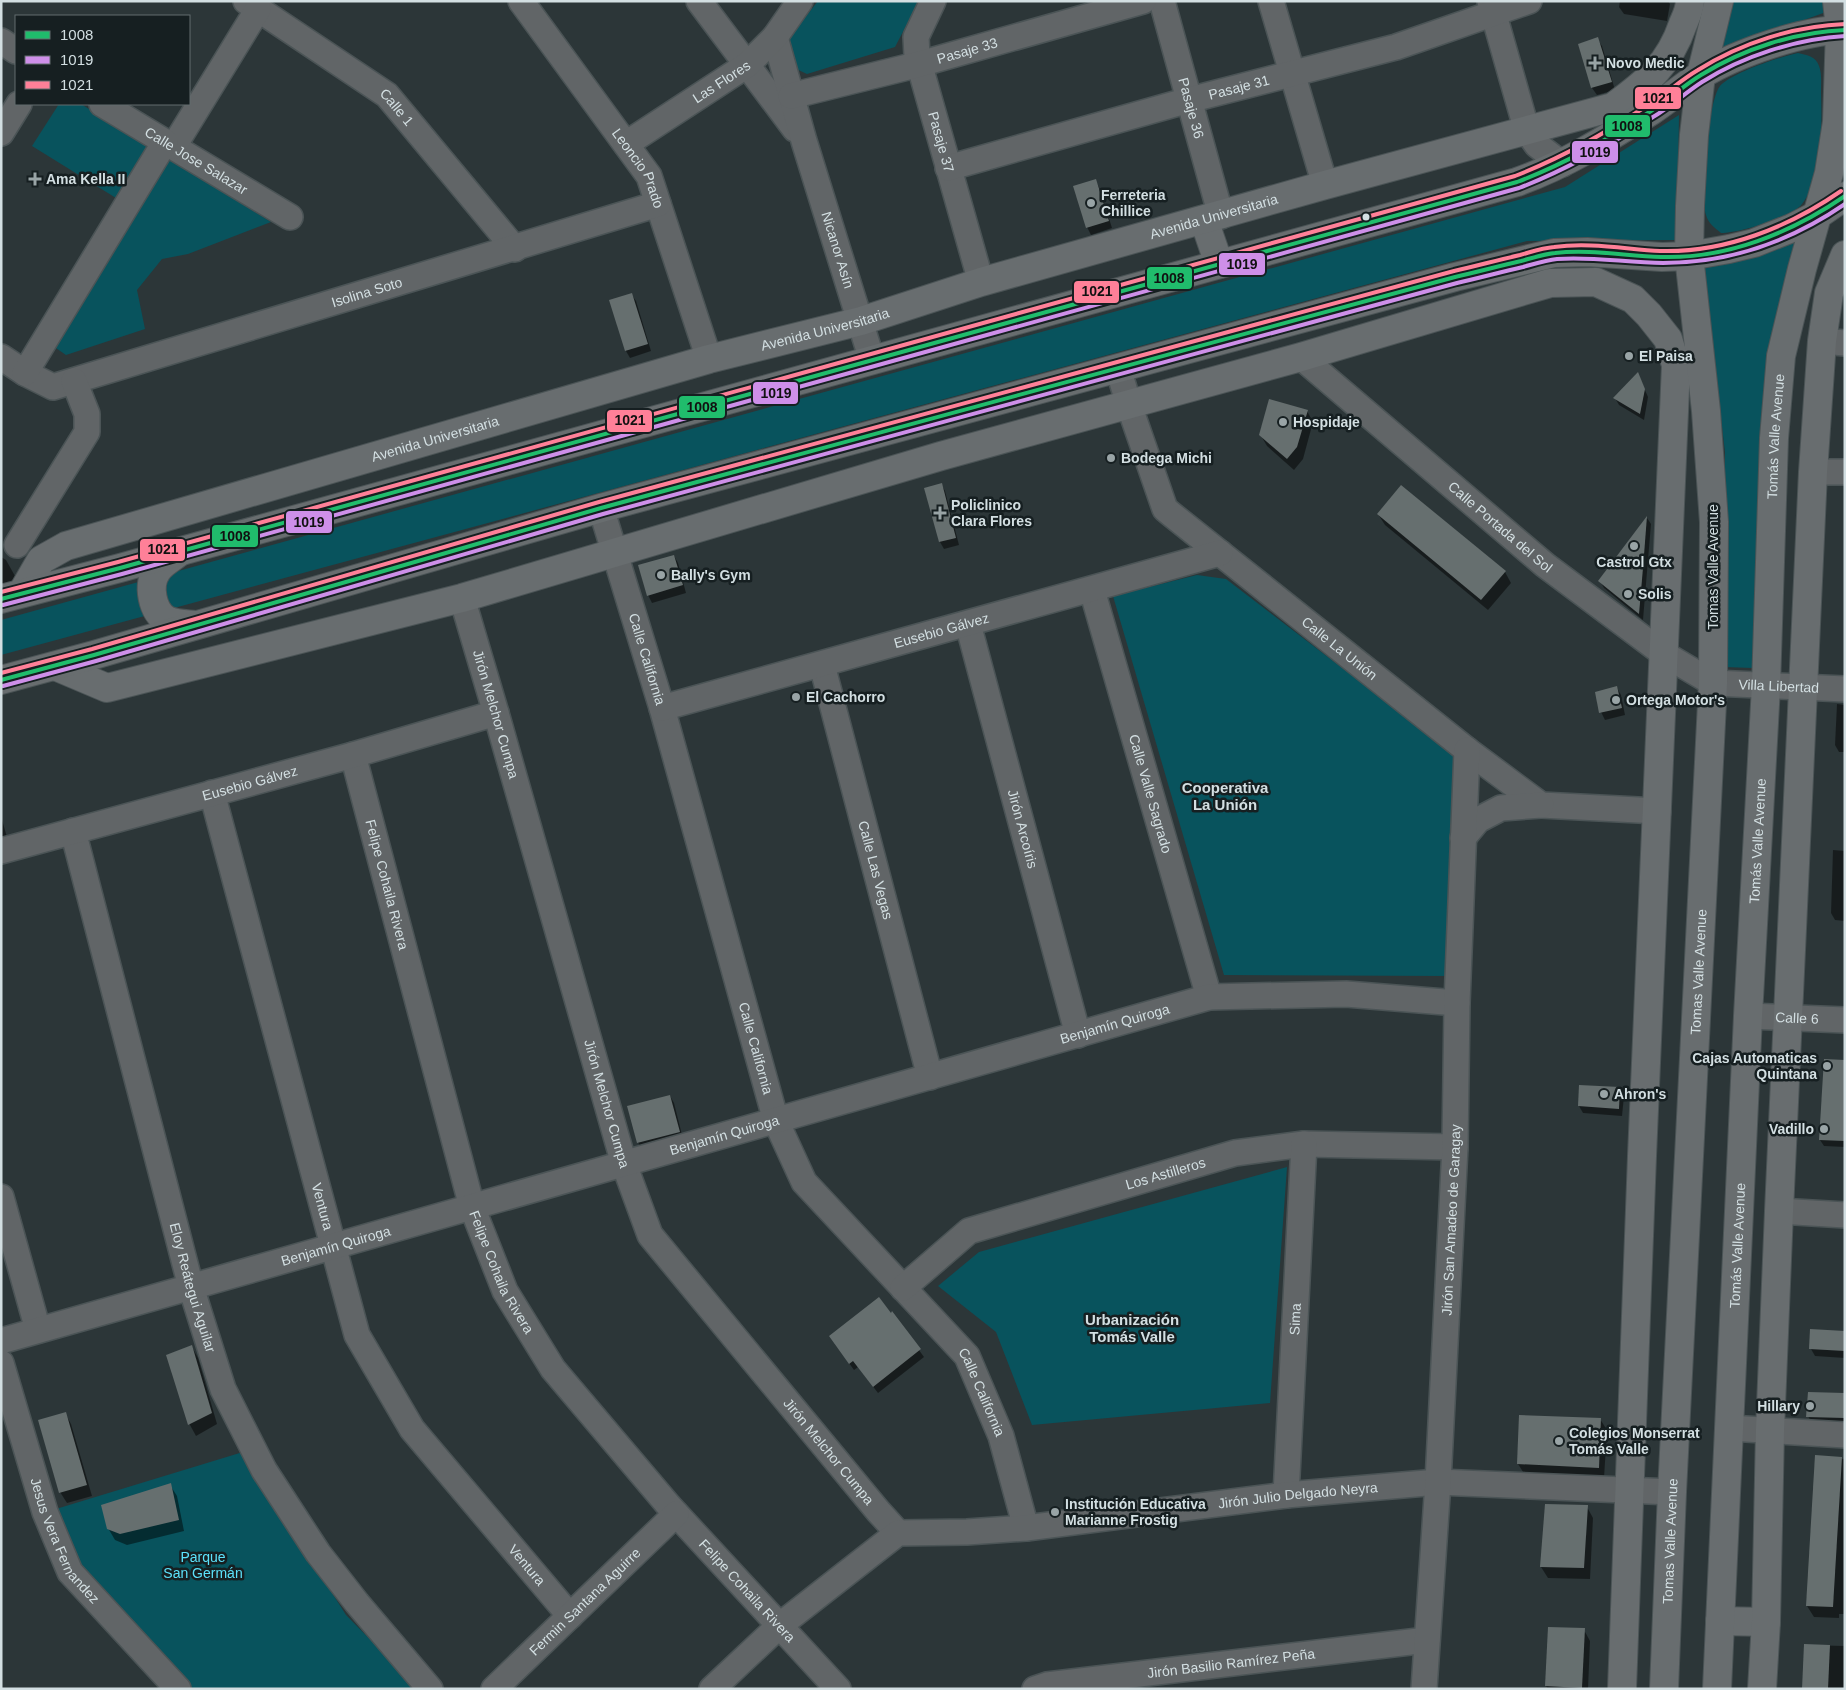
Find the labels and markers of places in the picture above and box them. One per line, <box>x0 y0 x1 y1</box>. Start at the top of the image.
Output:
place label: Novo Medic <box>1606 55 1685 71</box>
marker: Novo Medic <box>1588 56 1602 70</box>
place label: Ama Kella II <box>46 171 125 187</box>
marker: Ama Kella II <box>28 172 42 186</box>
place label: Ferreteria Chillice <box>1101 187 1166 219</box>
marker: Ferreteria Chillice <box>1085 197 1097 209</box>
unlabelled marker <box>1361 212 1371 222</box>
place label: El Paisa <box>1639 348 1693 364</box>
marker: El Paisa <box>1623 350 1635 362</box>
place label: Hospidaje <box>1293 414 1360 430</box>
marker: Hospidaje <box>1277 416 1289 428</box>
place label: Bodega Michi <box>1121 450 1212 466</box>
marker: Bodega Michi <box>1105 452 1117 464</box>
place label: Policlinico Clara Flores <box>951 497 1032 529</box>
marker: Policlinico Clara Flores <box>933 506 947 520</box>
marker: Castrol Gtx <box>1628 540 1640 552</box>
place label: Castrol Gtx <box>1596 554 1672 570</box>
place label: Bally's Gym <box>671 567 751 583</box>
marker: Bally's Gym <box>655 569 667 581</box>
place label: Solis <box>1638 586 1672 602</box>
marker: Solis <box>1622 588 1634 600</box>
place label: El Cachorro <box>806 689 885 705</box>
marker: El Cachorro <box>790 691 802 703</box>
place label: Ortega Motor's <box>1626 692 1725 708</box>
marker: Ortega Motor's <box>1610 694 1622 706</box>
place label: Cajas Automaticas Quintana <box>1692 1050 1817 1082</box>
marker: Cajas Automaticas Quintana <box>1821 1060 1833 1072</box>
place label: Ahron's <box>1614 1086 1667 1102</box>
marker: Ahron's <box>1598 1088 1610 1100</box>
place label: Vadillo <box>1769 1121 1814 1137</box>
marker: Vadillo <box>1818 1123 1830 1135</box>
place label: Hillary <box>1757 1398 1800 1414</box>
marker: Hillary <box>1804 1400 1816 1412</box>
place label: Colegios Monserrat Tomás Valle <box>1569 1425 1700 1457</box>
marker: Colegios Monserrat Tomás Valle <box>1553 1435 1565 1447</box>
place label: Institución Educativa Marianne Frostig <box>1065 1496 1206 1528</box>
marker: Institución Educativa Marianne Frostig <box>1049 1506 1061 1518</box>

